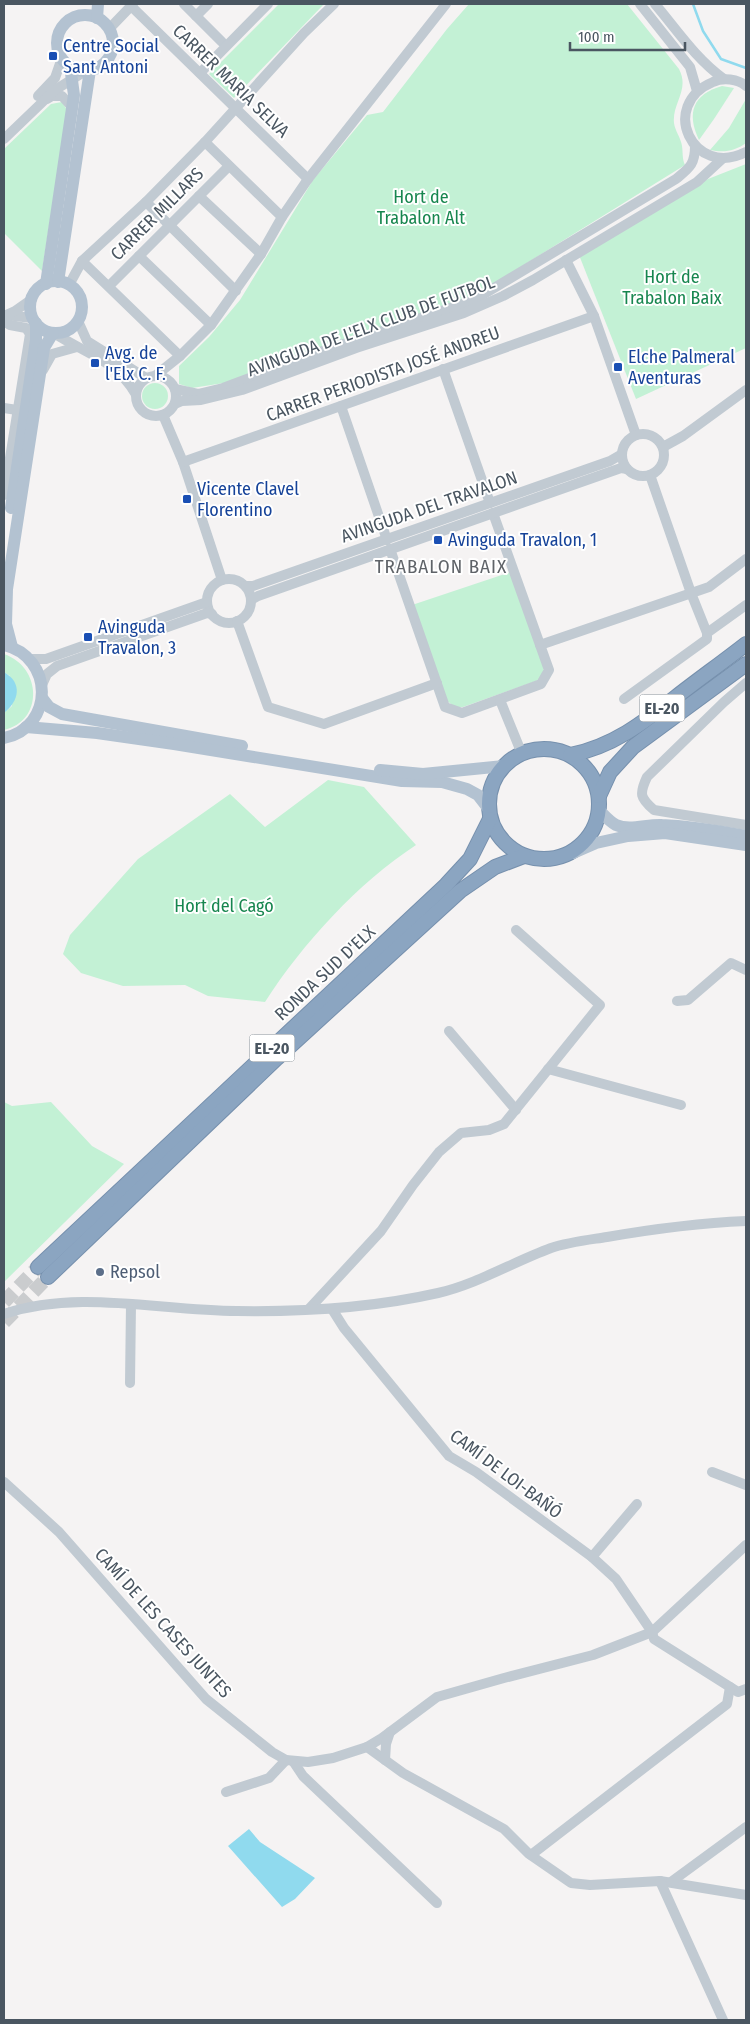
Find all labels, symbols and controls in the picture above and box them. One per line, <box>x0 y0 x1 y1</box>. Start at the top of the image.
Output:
street label: CARRER MARIA SELVA <box>168 20 294 143</box>
scale bar <box>570 20 685 52</box>
text: 100 m <box>578 28 615 46</box>
place label: Centre Social Sant Antoni <box>63 35 159 78</box>
marker: Centre Social Sant Antoni <box>47 50 59 62</box>
street label: CARRER MILLARS <box>106 163 208 265</box>
park label: Hort de Trabalon Alt <box>377 186 465 229</box>
park label: Hort de Trabalon Baix <box>622 266 722 309</box>
street label: AVINGUDA DE L'ELX CLUB DE FUTBOL <box>244 271 498 381</box>
street label: CARRER PERIODISTA JOSÉ ANDREU <box>263 321 503 427</box>
place label: Avg. de l'Elx C. F. <box>105 342 166 385</box>
place label: Elche Palmeral Aventuras <box>628 346 735 389</box>
marker: Avg. de l'Elx C. F. <box>89 357 101 369</box>
marker: Elche Palmeral Aventuras <box>612 361 624 373</box>
street label: AVINGUDA DEL TRAVALON <box>338 466 520 548</box>
place label: Vicente Clavel Florentino <box>197 478 299 521</box>
marker: Vicente Clavel Florentino <box>181 493 193 505</box>
place label: Avinguda Travalon, 1 <box>448 529 597 551</box>
marker: Avinguda Travalon, 1 <box>432 534 444 546</box>
district label: TRABALON BAIX <box>375 555 507 578</box>
place label: Avinguda Travalon, 3 <box>98 616 176 659</box>
marker: Avinguda Travalon, 3 <box>82 631 94 643</box>
road number: EL-20 <box>640 694 684 721</box>
park label: Hort del Cagó <box>174 895 274 917</box>
street label: RONDA SUD D'ELX <box>270 921 380 1025</box>
road number: EL-20 <box>250 1034 294 1062</box>
place label: Repsol <box>110 1261 160 1283</box>
marker: Repsol <box>94 1266 106 1278</box>
street label: CAMÍ DE LOI-BAÑÓ <box>446 1424 567 1523</box>
street label: CAMÍ DE LES CASES JUNTES <box>90 1543 237 1702</box>

